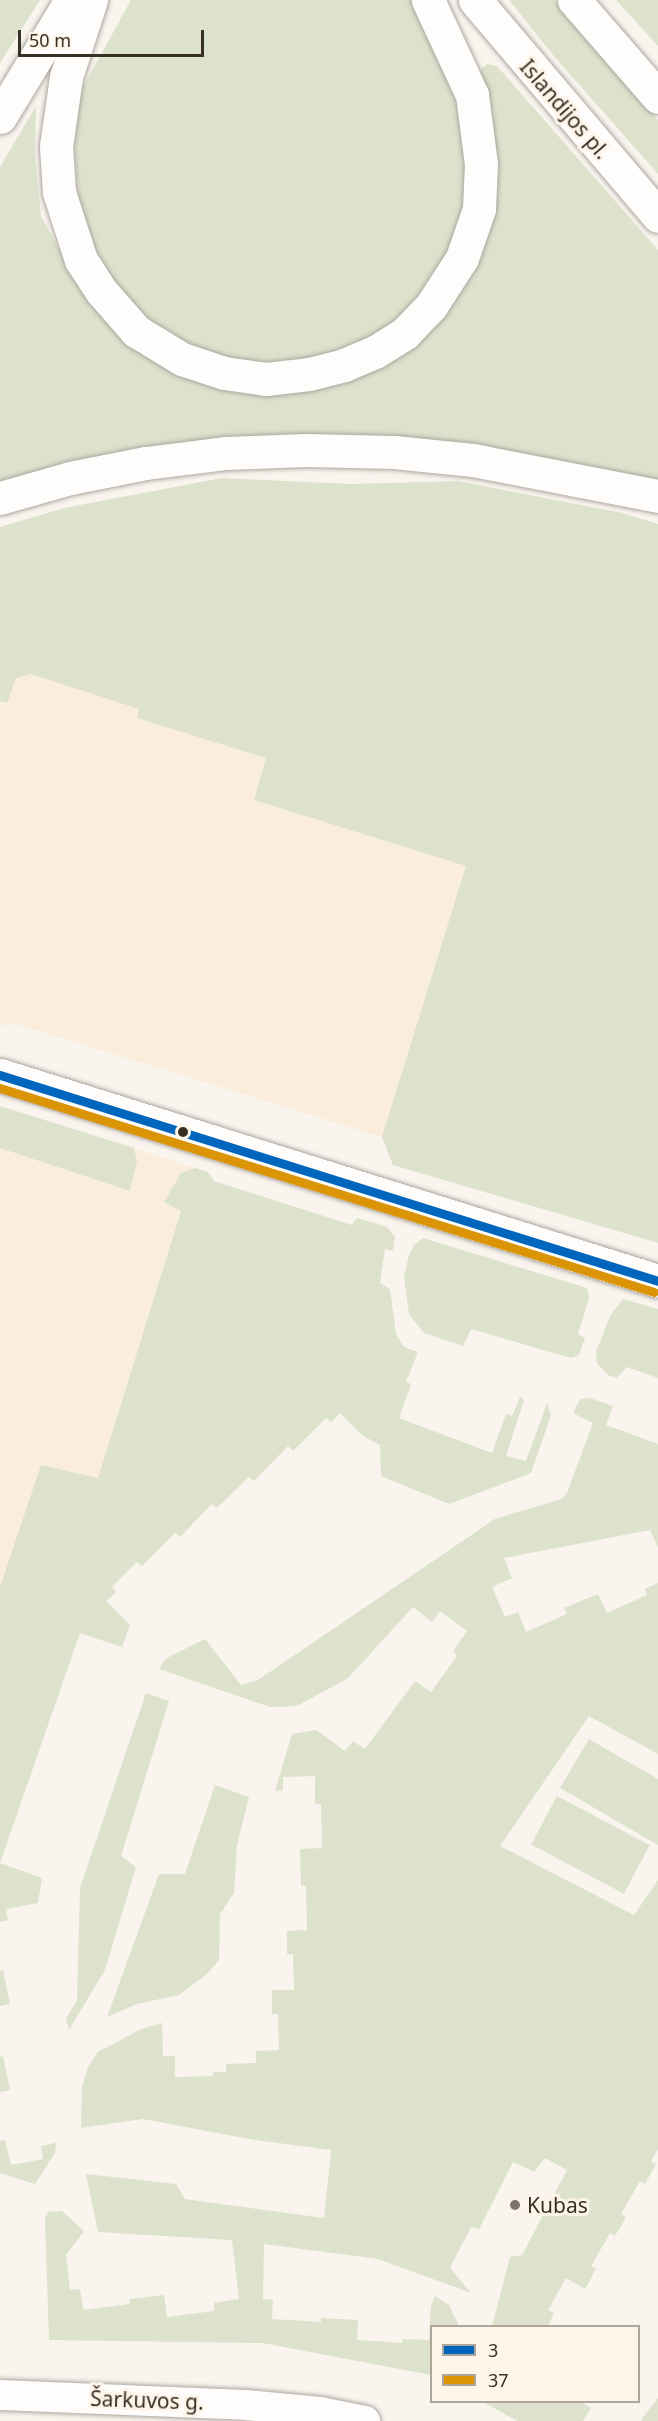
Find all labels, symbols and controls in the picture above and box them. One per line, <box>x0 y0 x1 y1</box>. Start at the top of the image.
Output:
scale bar <box>21 18 207 56</box>
text: 50 m <box>29 28 71 52</box>
street label: Islandijos pl. <box>515 54 615 164</box>
unlabelled marker <box>177 1126 189 1138</box>
place label: Kubas <box>527 2192 588 2218</box>
marker: Kubas <box>508 2198 522 2212</box>
legend <box>430 2325 640 2403</box>
text: 3 <box>488 2338 498 2362</box>
text: 37 <box>488 2368 509 2392</box>
street label: Šarkuvos g. <box>90 2385 204 2415</box>

